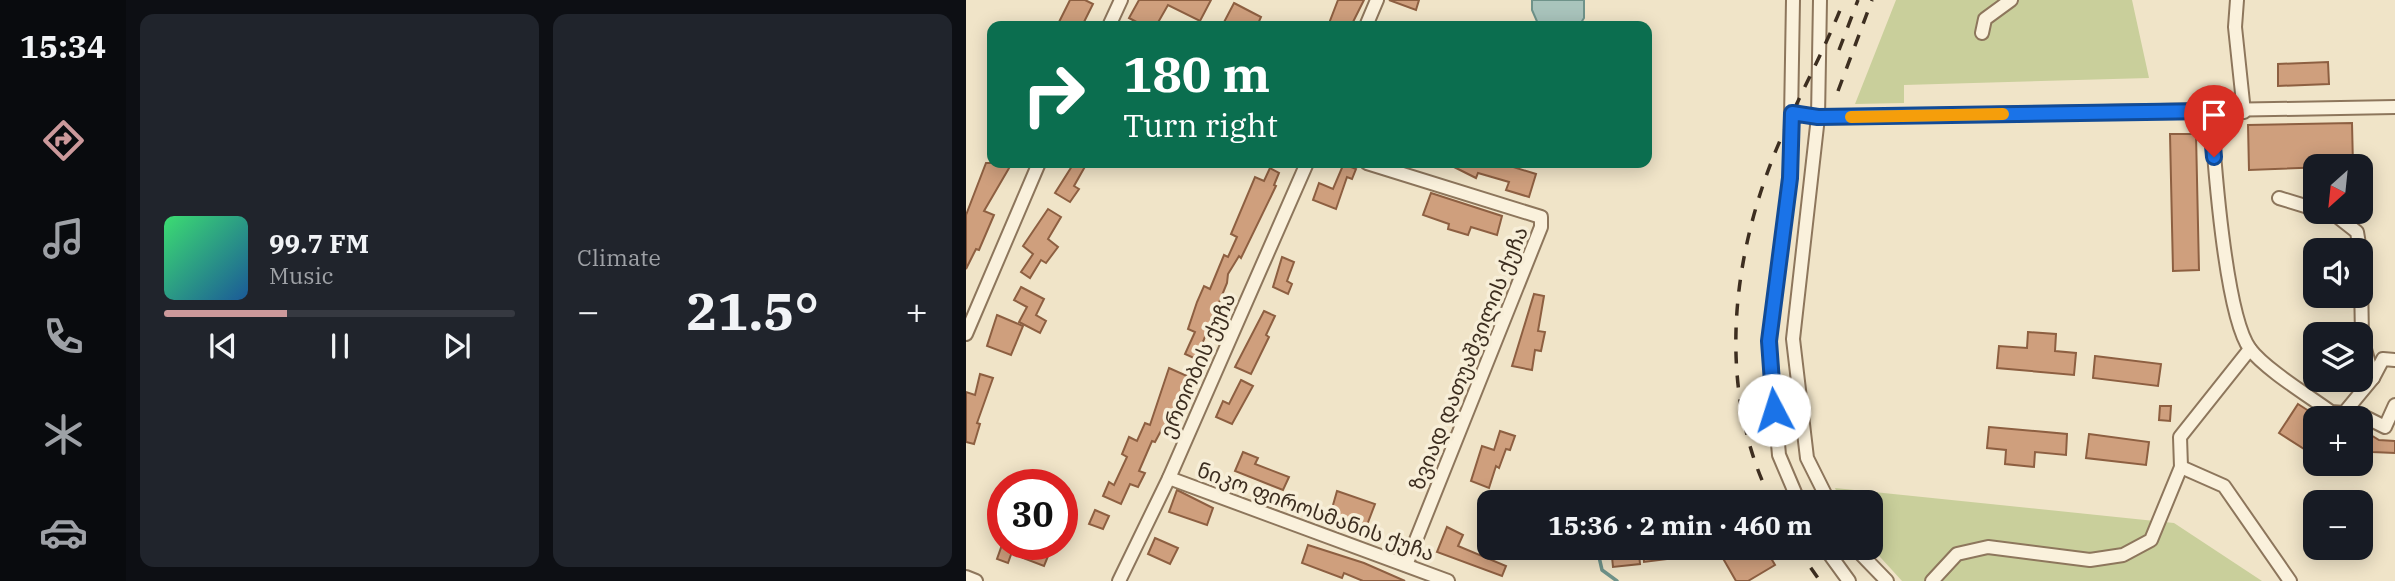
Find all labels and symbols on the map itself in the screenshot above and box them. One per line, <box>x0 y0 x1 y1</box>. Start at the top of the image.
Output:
pin <box>2184 85 2244 157</box>
north arrow <box>2303 154 2373 224</box>
street label: ზვიად დათუაშვილის ქუჩა <box>1402 222 1534 494</box>
street label: ერთობის ქუჩა <box>1152 288 1242 442</box>
position arrow <box>1737 373 1811 447</box>
street label: ნიკო ფიროსმანის ქუჩა <box>1193 455 1439 567</box>
speed limit sign: 30 <box>987 469 1078 560</box>

